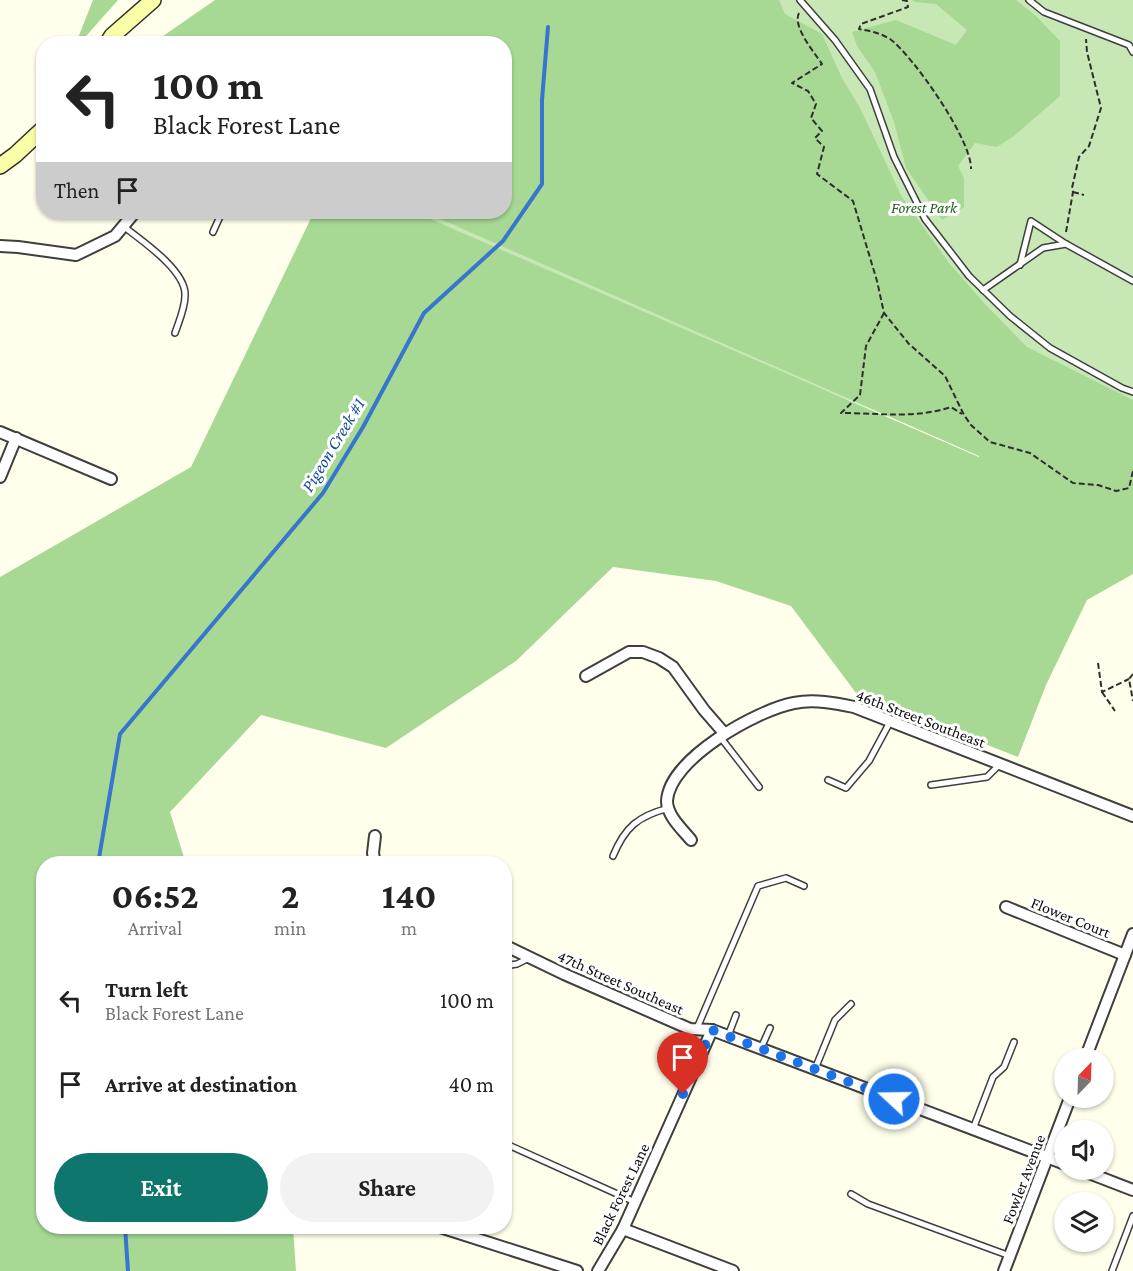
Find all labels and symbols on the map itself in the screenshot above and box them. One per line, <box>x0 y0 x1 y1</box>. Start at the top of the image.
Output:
park label: Forest Park <box>891 199 958 216</box>
water label: Pigeon Creek #1 <box>297 395 369 495</box>
street label: 46th Street Southeast <box>854 686 989 751</box>
street label: Flower Court <box>1029 894 1114 941</box>
street label: 47th Street Southeast <box>555 947 687 1018</box>
pin <box>657 1032 708 1094</box>
north arrow <box>1054 1048 1114 1108</box>
position arrow <box>862 1067 926 1131</box>
street label: Fowler Avenue <box>999 1132 1048 1226</box>
street label: Black Forest Lane <box>588 1141 652 1248</box>

